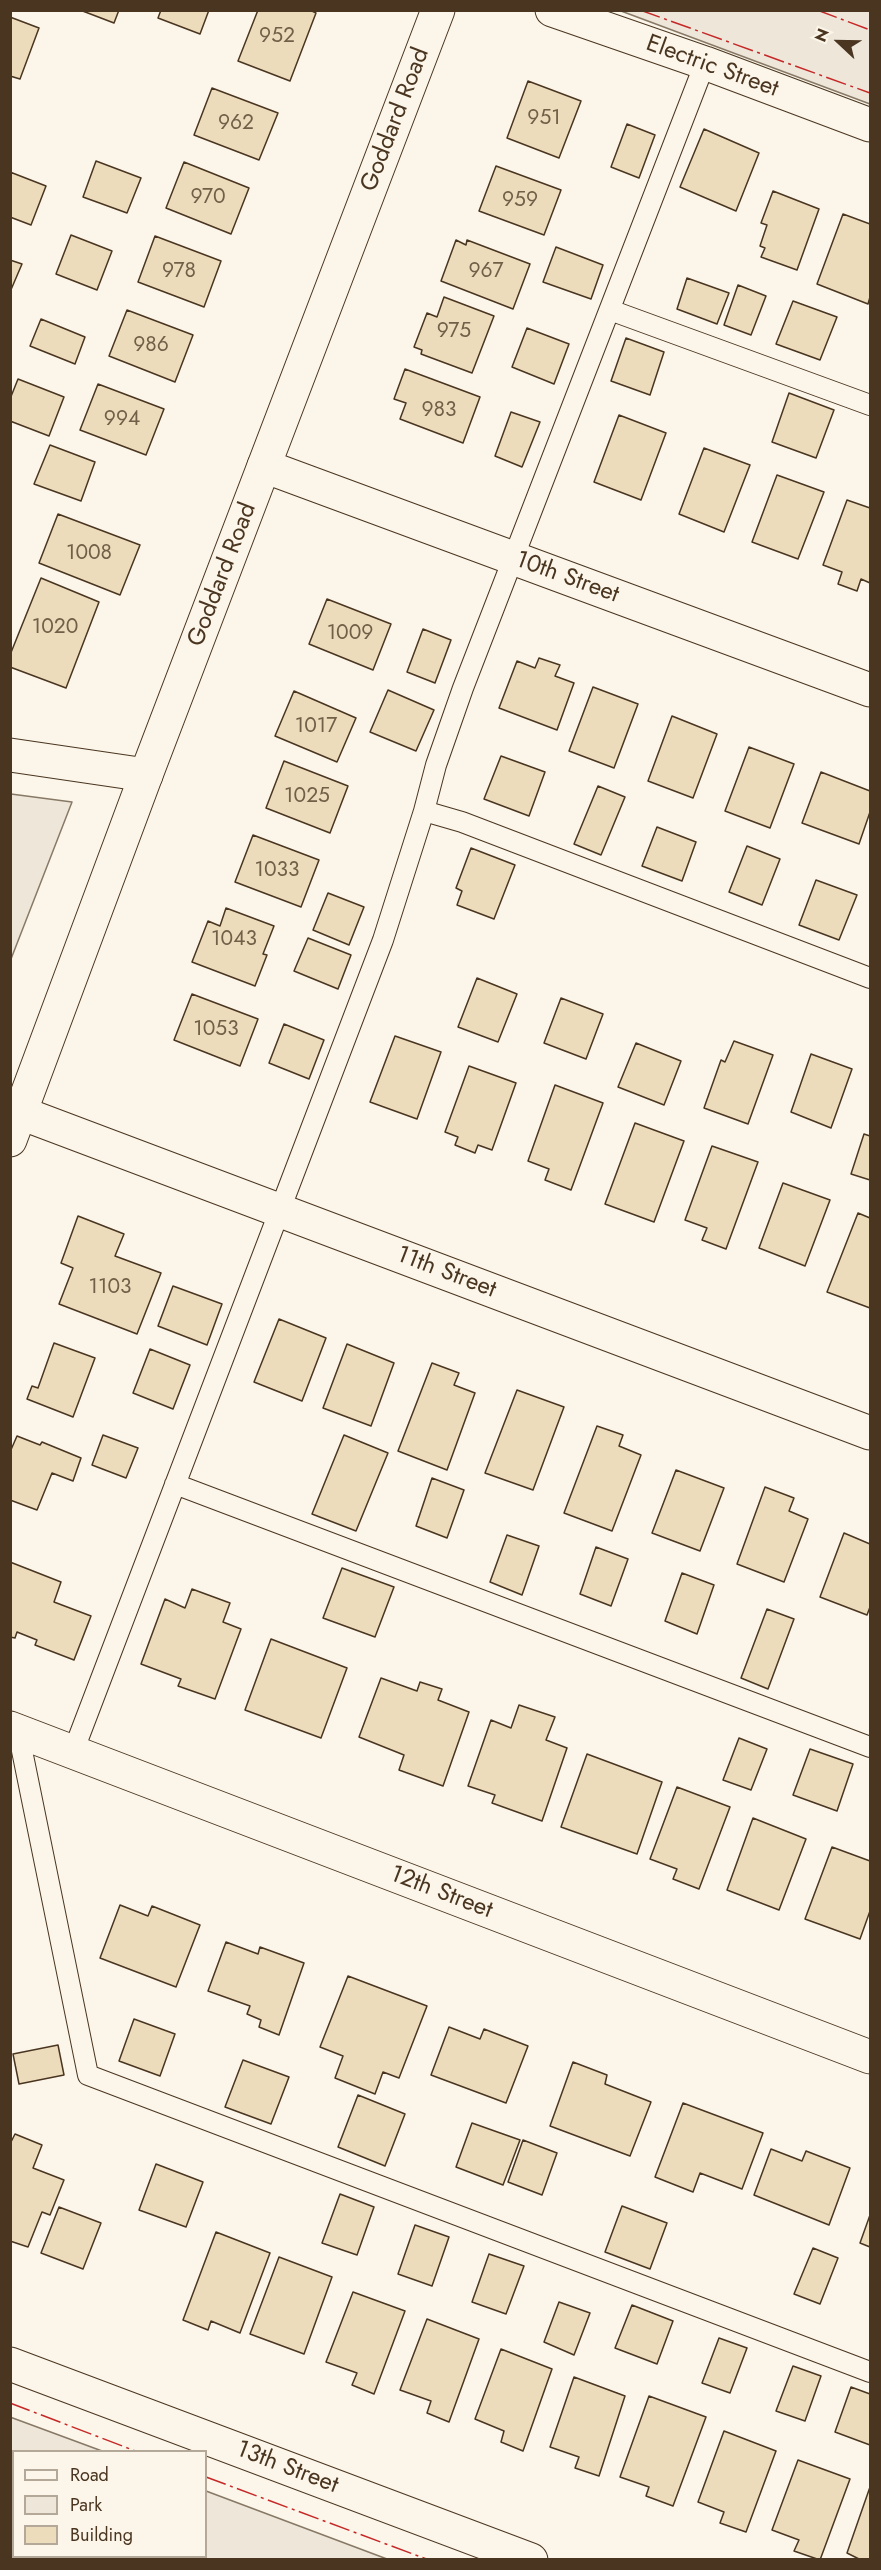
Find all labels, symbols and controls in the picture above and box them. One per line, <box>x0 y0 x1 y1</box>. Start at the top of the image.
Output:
north arrow <box>809 12 869 72</box>
house number: 952 <box>259 24 295 50</box>
text: N <box>809 25 835 45</box>
street label: Electric Street <box>642 30 782 104</box>
street label: Goddard Road <box>355 44 437 196</box>
house number: 951 <box>527 106 561 132</box>
house number: 962 <box>218 111 254 137</box>
house number: 970 <box>190 185 226 211</box>
house number: 959 <box>502 188 538 214</box>
house number: 978 <box>162 259 196 285</box>
house number: 967 <box>468 259 504 285</box>
house number: 975 <box>437 319 471 345</box>
house number: 986 <box>133 333 169 359</box>
house number: 983 <box>421 398 457 424</box>
house number: 994 <box>104 407 140 433</box>
street label: Goddard Road <box>182 499 264 651</box>
house number: 1008 <box>66 541 112 567</box>
street label: 10th Street <box>511 546 623 610</box>
house number: 1020 <box>32 615 78 641</box>
house number: 1009 <box>327 621 373 647</box>
house number: 1017 <box>295 714 337 740</box>
house number: 1025 <box>284 784 330 810</box>
house number: 1033 <box>255 858 299 884</box>
house number: 1043 <box>211 927 257 953</box>
house number: 1053 <box>193 1017 239 1043</box>
street label: 11th Street <box>392 1241 500 1305</box>
house number: 1103 <box>89 1275 131 1301</box>
street label: 12th Street <box>386 1860 496 1926</box>
street label: 13th Street <box>232 2435 342 2501</box>
legend <box>12 2450 207 2558</box>
text: Road <box>70 2462 109 2488</box>
text: Park <box>70 2492 102 2518</box>
text: Building <box>70 2522 133 2548</box>

